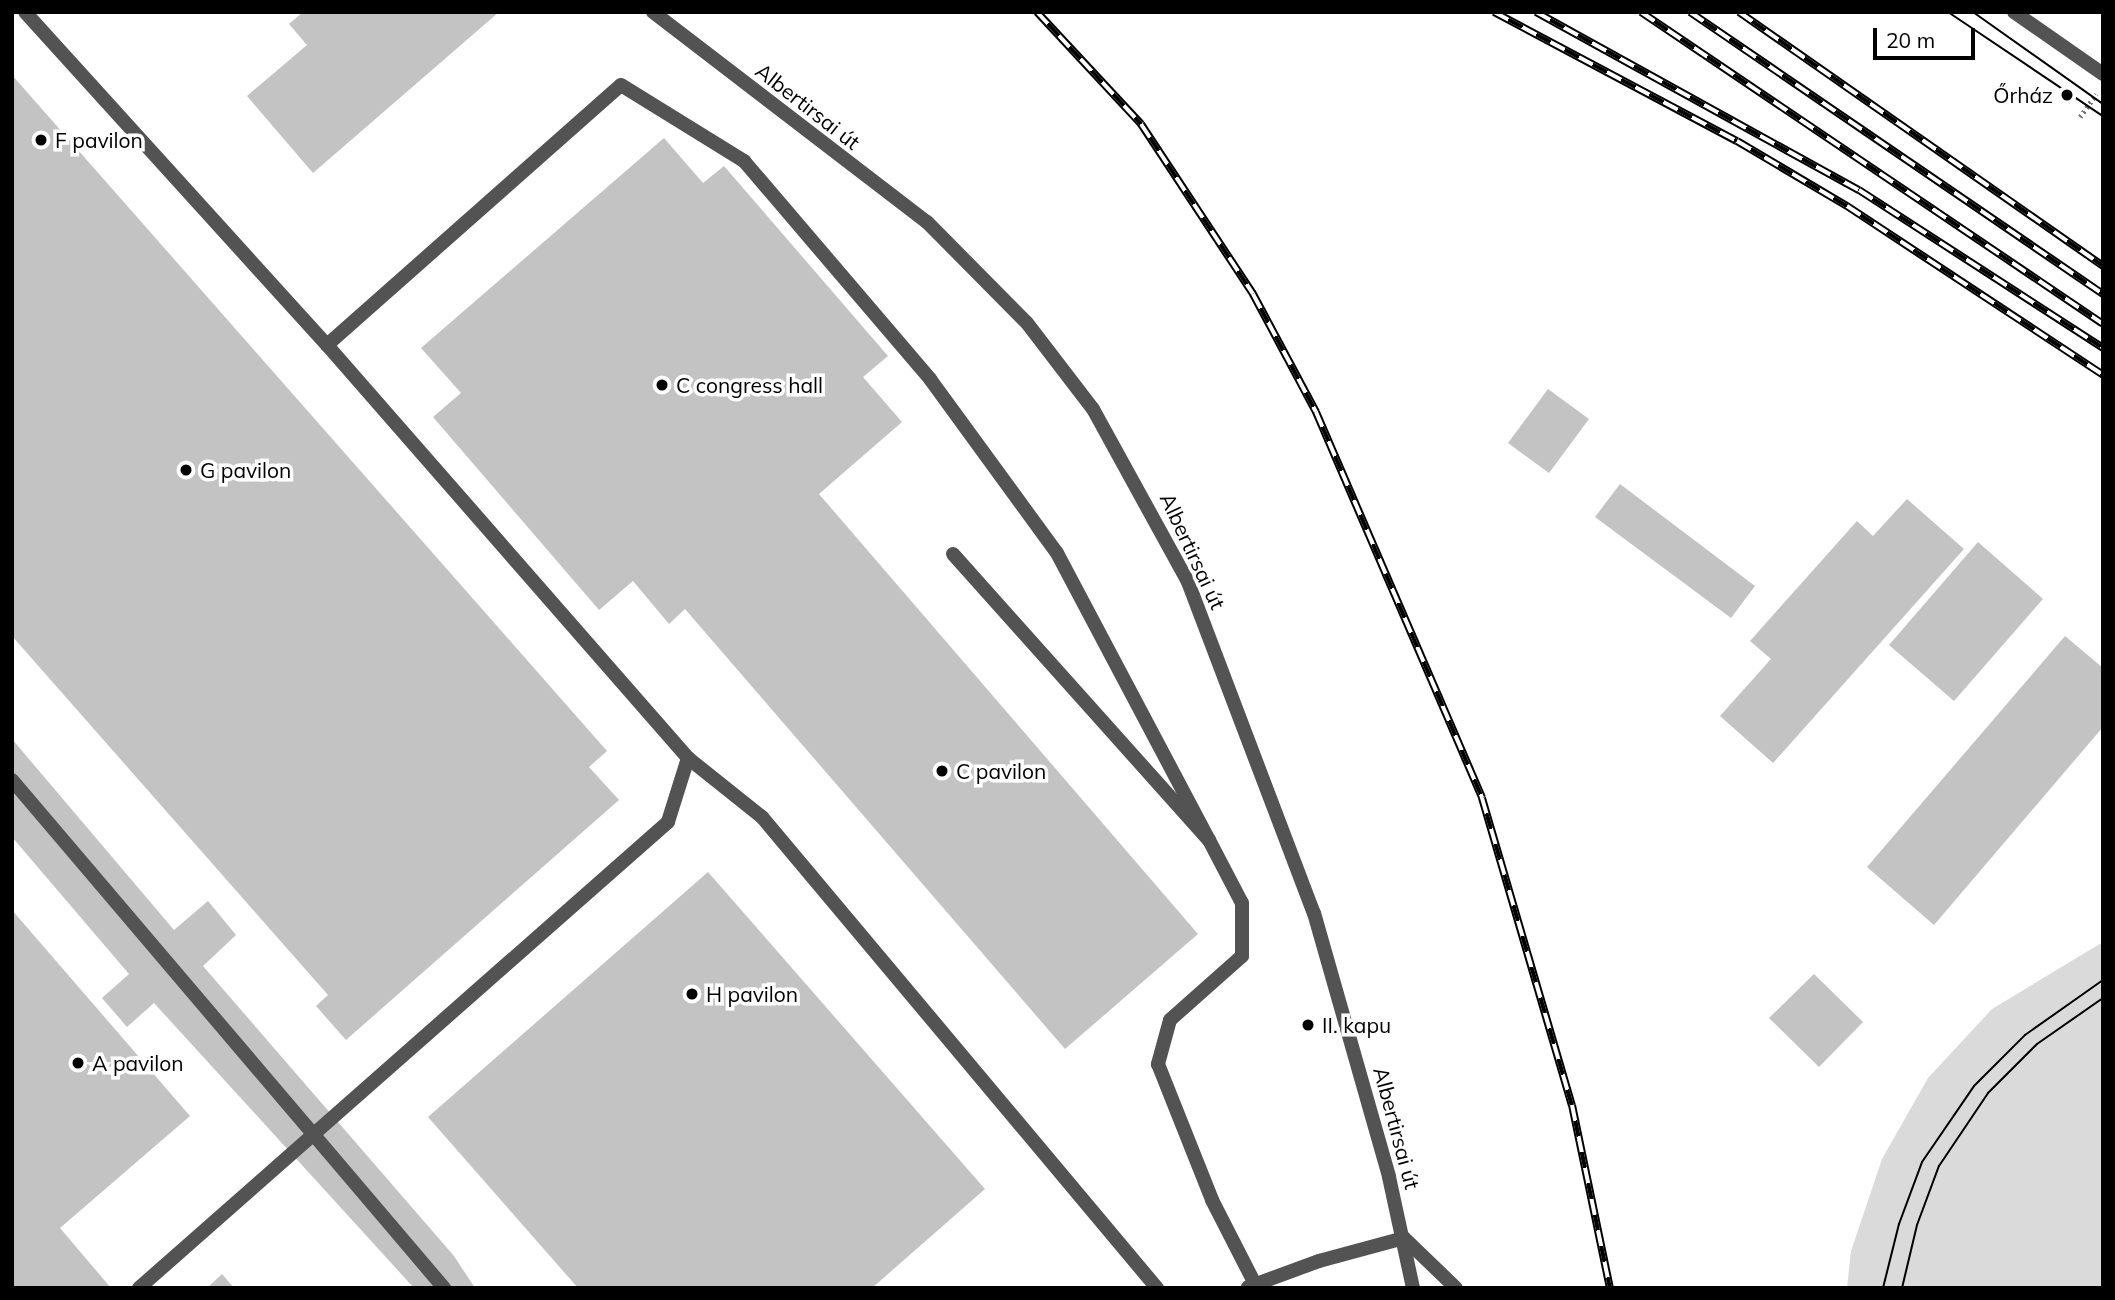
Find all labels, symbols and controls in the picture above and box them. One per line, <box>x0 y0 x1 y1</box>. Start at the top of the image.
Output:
scale bar <box>1877 14 1979 58</box>
text: 20 m <box>1886 27 1935 53</box>
street label: Albertirsai út <box>751 57 865 155</box>
place label: Őrház <box>1993 82 2053 108</box>
marker: Őrház <box>2059 87 2075 103</box>
place label: F pavilon <box>55 127 143 153</box>
marker: F pavilon <box>33 132 49 148</box>
place label: C congress hall <box>676 372 823 398</box>
marker: C congress hall <box>654 377 670 393</box>
place label: G pavilon <box>200 457 291 483</box>
marker: G pavilon <box>178 462 194 478</box>
street label: Albertirsai út <box>1155 489 1231 613</box>
place label: C pavilon <box>956 758 1046 784</box>
marker: C pavilon <box>934 763 950 779</box>
place label: H pavilon <box>706 981 798 1007</box>
marker: H pavilon <box>684 986 700 1002</box>
place label: II. kapu <box>1322 1012 1391 1038</box>
marker: II. kapu <box>1300 1017 1316 1033</box>
place label: A pavilon <box>92 1050 183 1076</box>
marker: A pavilon <box>70 1055 86 1071</box>
street label: Albertirsai út <box>1369 1064 1425 1192</box>

